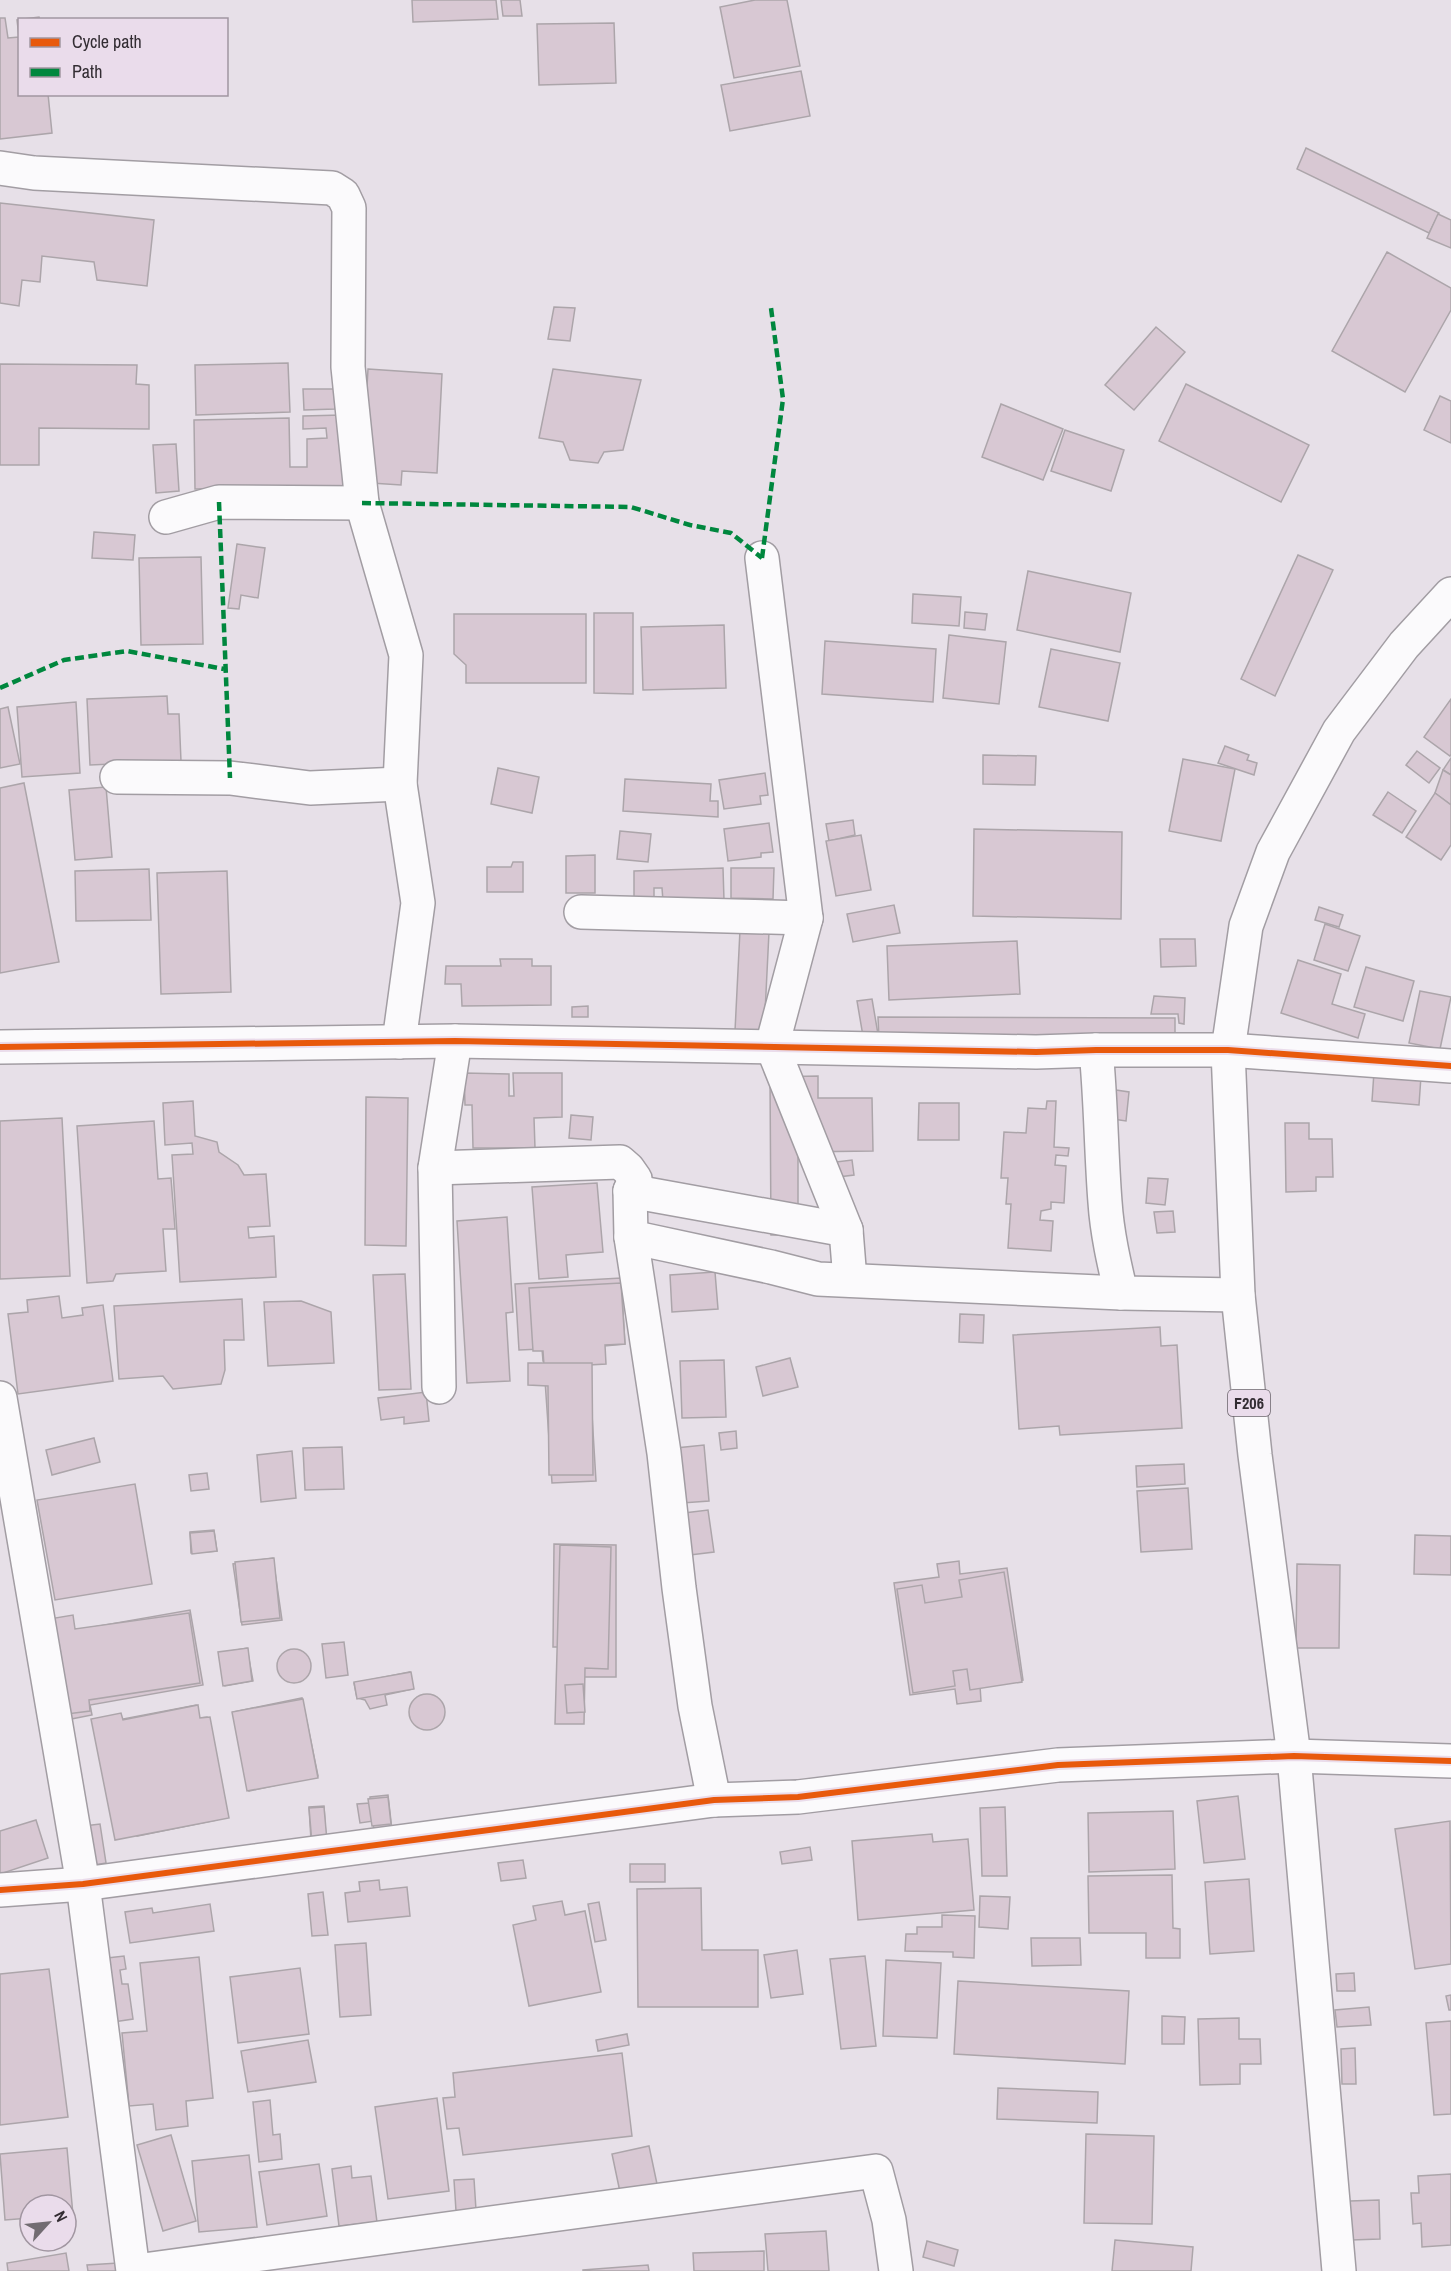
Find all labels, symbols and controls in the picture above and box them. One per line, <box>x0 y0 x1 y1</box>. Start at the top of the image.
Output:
legend <box>18 18 228 96</box>
text: Cycle path <box>72 29 142 54</box>
text: Path <box>72 59 102 84</box>
road number: F206 <box>1228 1390 1270 1416</box>
north arrow <box>18 2193 78 2253</box>
text: N <box>49 2207 73 2225</box>

